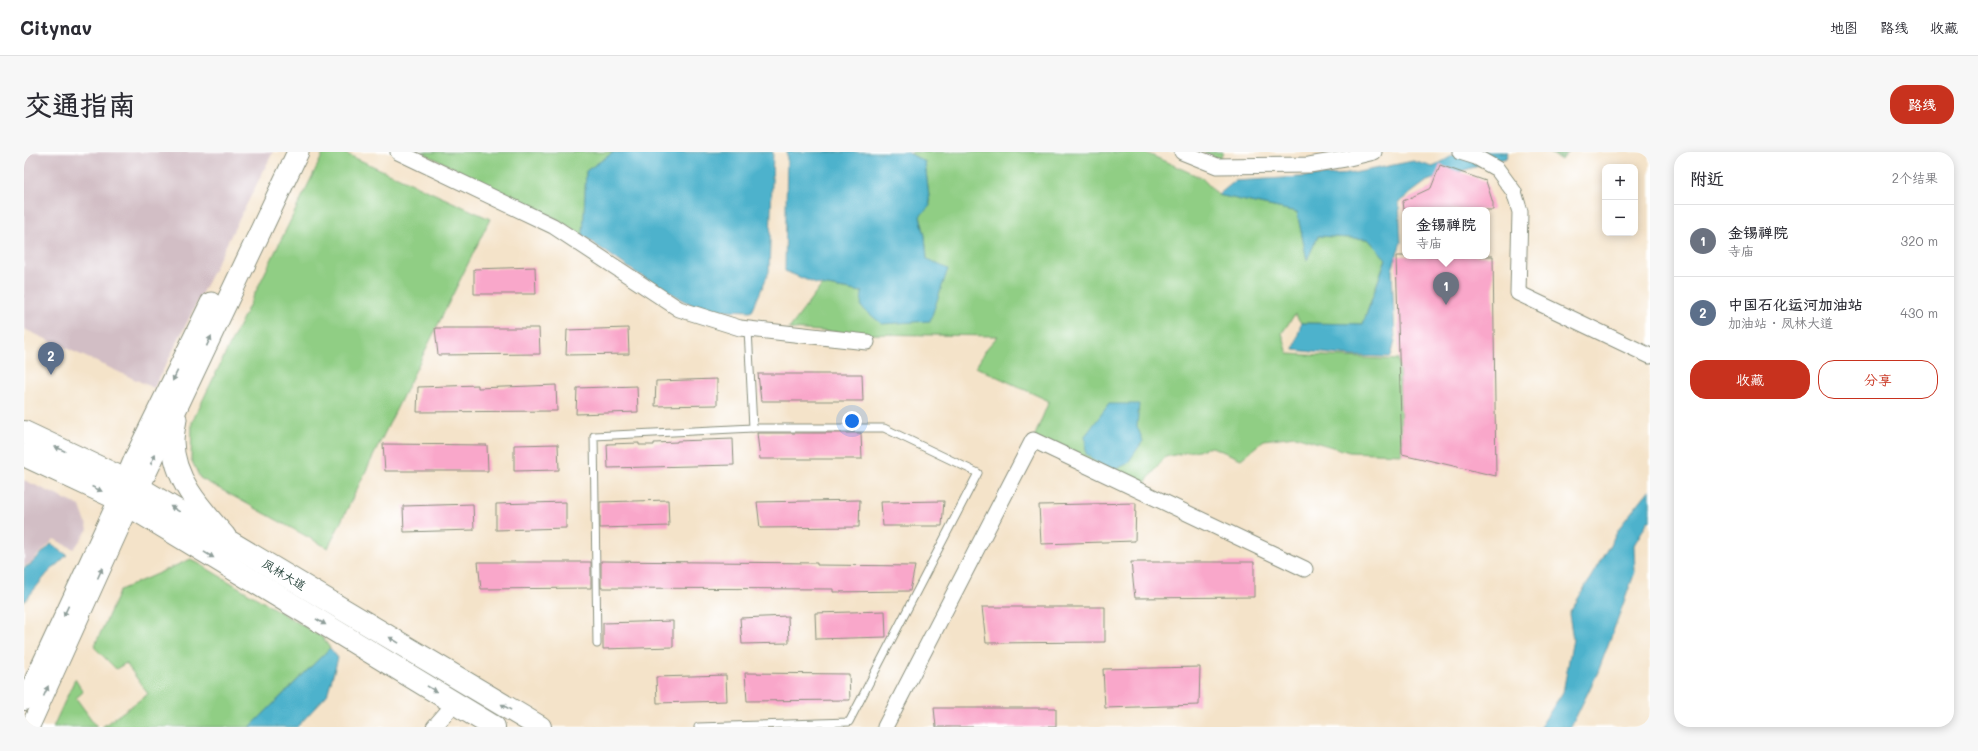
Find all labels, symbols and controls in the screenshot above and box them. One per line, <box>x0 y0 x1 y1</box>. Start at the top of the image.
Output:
text: Citynav <box>20 15 92 40</box>
text: 地图 <box>1830 18 1858 37</box>
text: 路线 <box>1880 18 1908 37</box>
text: 收藏 <box>1930 18 1958 37</box>
button: 路线 <box>1890 85 1954 124</box>
text: 交通指南 <box>24 86 136 122</box>
map controls <box>1602 164 1638 236</box>
button: + <box>1602 164 1638 200</box>
text: 附近 <box>1690 167 1724 189</box>
text: 2个结果 <box>1892 169 1938 186</box>
button: − <box>1602 200 1638 236</box>
popup <box>1402 207 1490 259</box>
text: 金锡禅院 <box>1416 214 1476 234</box>
text: 金锡禅院 <box>1728 222 1788 242</box>
text: 1 <box>1700 232 1706 249</box>
text: 320 m <box>1901 232 1938 249</box>
text: 寺庙 <box>1416 234 1442 251</box>
text: 寺庙 <box>1728 242 1754 259</box>
pin: 1 <box>1433 272 1459 305</box>
text: 中国石化运河加油站 <box>1728 294 1863 314</box>
text: 2 <box>1699 304 1707 321</box>
text: 430 m <box>1900 304 1938 321</box>
text: 加油站 · 凤林大道 <box>1728 314 1833 331</box>
one-way arrow <box>206 336 212 347</box>
pin: 2 <box>38 342 64 375</box>
button: 收藏 <box>1690 360 1810 399</box>
button: 分享 <box>1818 360 1938 399</box>
one-way arrow <box>172 370 178 381</box>
your location <box>842 411 862 431</box>
one-way arrow <box>54 446 65 452</box>
one-way arrow <box>150 453 156 464</box>
one-way arrow <box>92 486 103 492</box>
one-way arrow <box>170 505 180 513</box>
one-way arrow <box>203 551 215 558</box>
street label: 凤林大道 <box>260 555 309 593</box>
one-way arrow <box>97 567 103 579</box>
one-way arrow <box>63 605 69 616</box>
one-way arrow <box>316 618 326 626</box>
one-way arrow <box>388 637 400 644</box>
one-way arrow <box>43 686 49 697</box>
one-way arrow <box>426 686 438 693</box>
one-way arrow <box>501 703 511 711</box>

